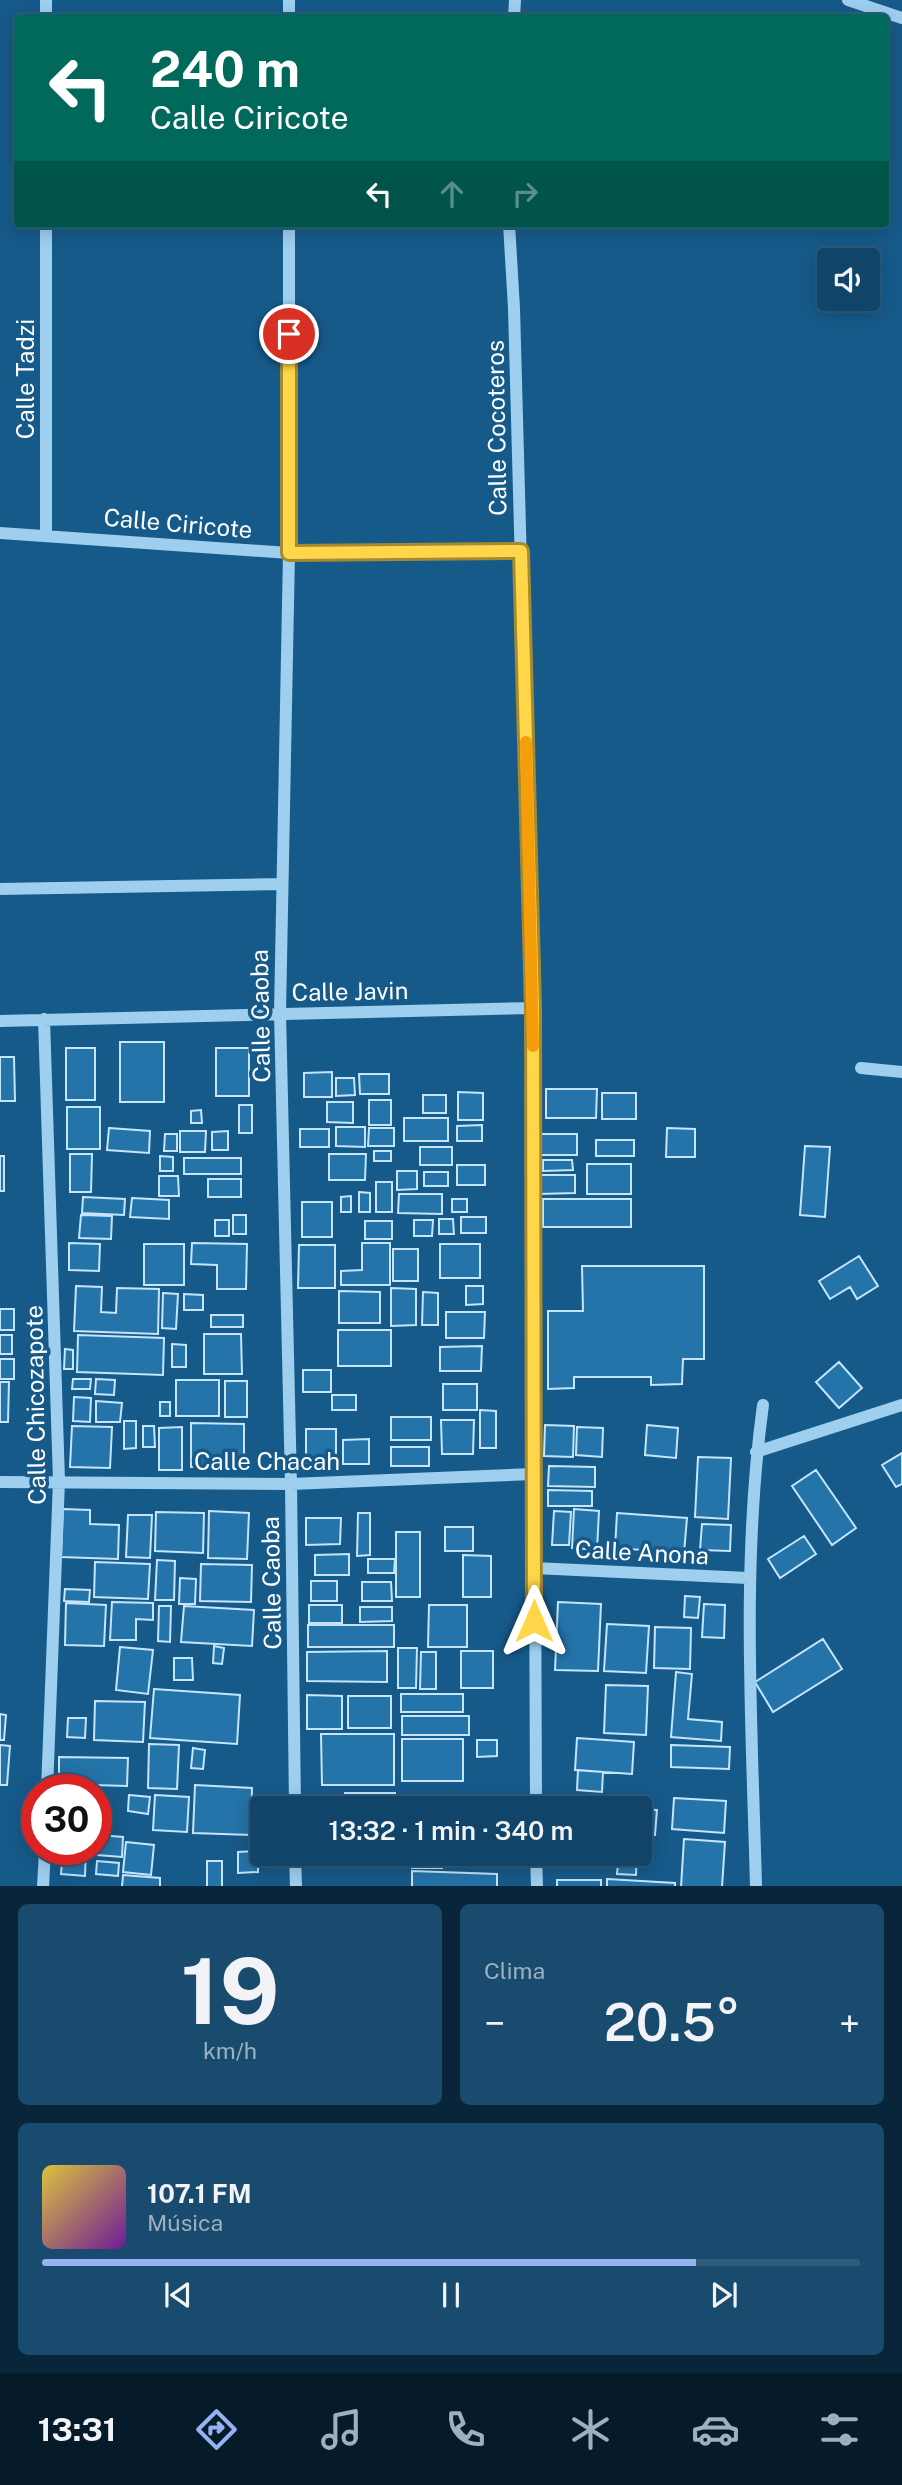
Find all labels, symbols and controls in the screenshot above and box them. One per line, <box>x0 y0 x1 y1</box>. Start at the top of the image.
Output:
text: 240 m <box>150 40 300 98</box>
icon: left <box>35 42 126 133</box>
text: Calle Ciricote <box>150 99 349 136</box>
icon: left <box>360 175 398 213</box>
icon: ahead <box>433 175 471 213</box>
icon: right <box>506 175 544 213</box>
map controls <box>817 248 880 311</box>
button: sound <box>817 248 880 311</box>
pin <box>259 304 319 364</box>
icon: arrive <box>270 315 308 353</box>
street label: Calle Tadzi <box>11 319 39 439</box>
street label: Calle Cocoteros <box>480 340 512 516</box>
street label: Calle Ciricote <box>103 503 253 543</box>
street label: Calle Caoba <box>245 949 275 1083</box>
street label: Calle Javin <box>291 976 409 1006</box>
street label: Calle Chicozapote <box>19 1305 51 1505</box>
street label: Calle Chacah <box>194 1447 340 1475</box>
street label: Calle Caoba <box>256 1516 286 1650</box>
street label: Calle Anona <box>574 1535 710 1569</box>
position arrow <box>497 1584 571 1658</box>
speed limit sign: 30 <box>21 1774 112 1865</box>
text: 13:32 · 1 min · 340 m <box>329 1815 573 1846</box>
text: 19 <box>181 1938 279 2044</box>
text: Clima <box>484 1957 545 1984</box>
text: 20.5° <box>604 1992 740 2053</box>
text: − <box>484 2001 505 2046</box>
text: + <box>839 2001 860 2046</box>
text: km/h <box>203 2037 257 2064</box>
text: 107.1 FM <box>147 2178 252 2209</box>
text: Música <box>147 2209 223 2236</box>
icon: previous <box>159 2276 197 2314</box>
icon: pause <box>432 2276 470 2314</box>
icon: next <box>705 2276 743 2314</box>
icon: directions <box>192 2405 241 2454</box>
icon: music <box>317 2405 366 2454</box>
icon: phone <box>441 2405 490 2454</box>
icon: climate <box>566 2405 615 2454</box>
icon: car <box>691 2405 740 2454</box>
icon: filters <box>815 2405 864 2454</box>
text: 13:31 <box>38 2411 116 2448</box>

